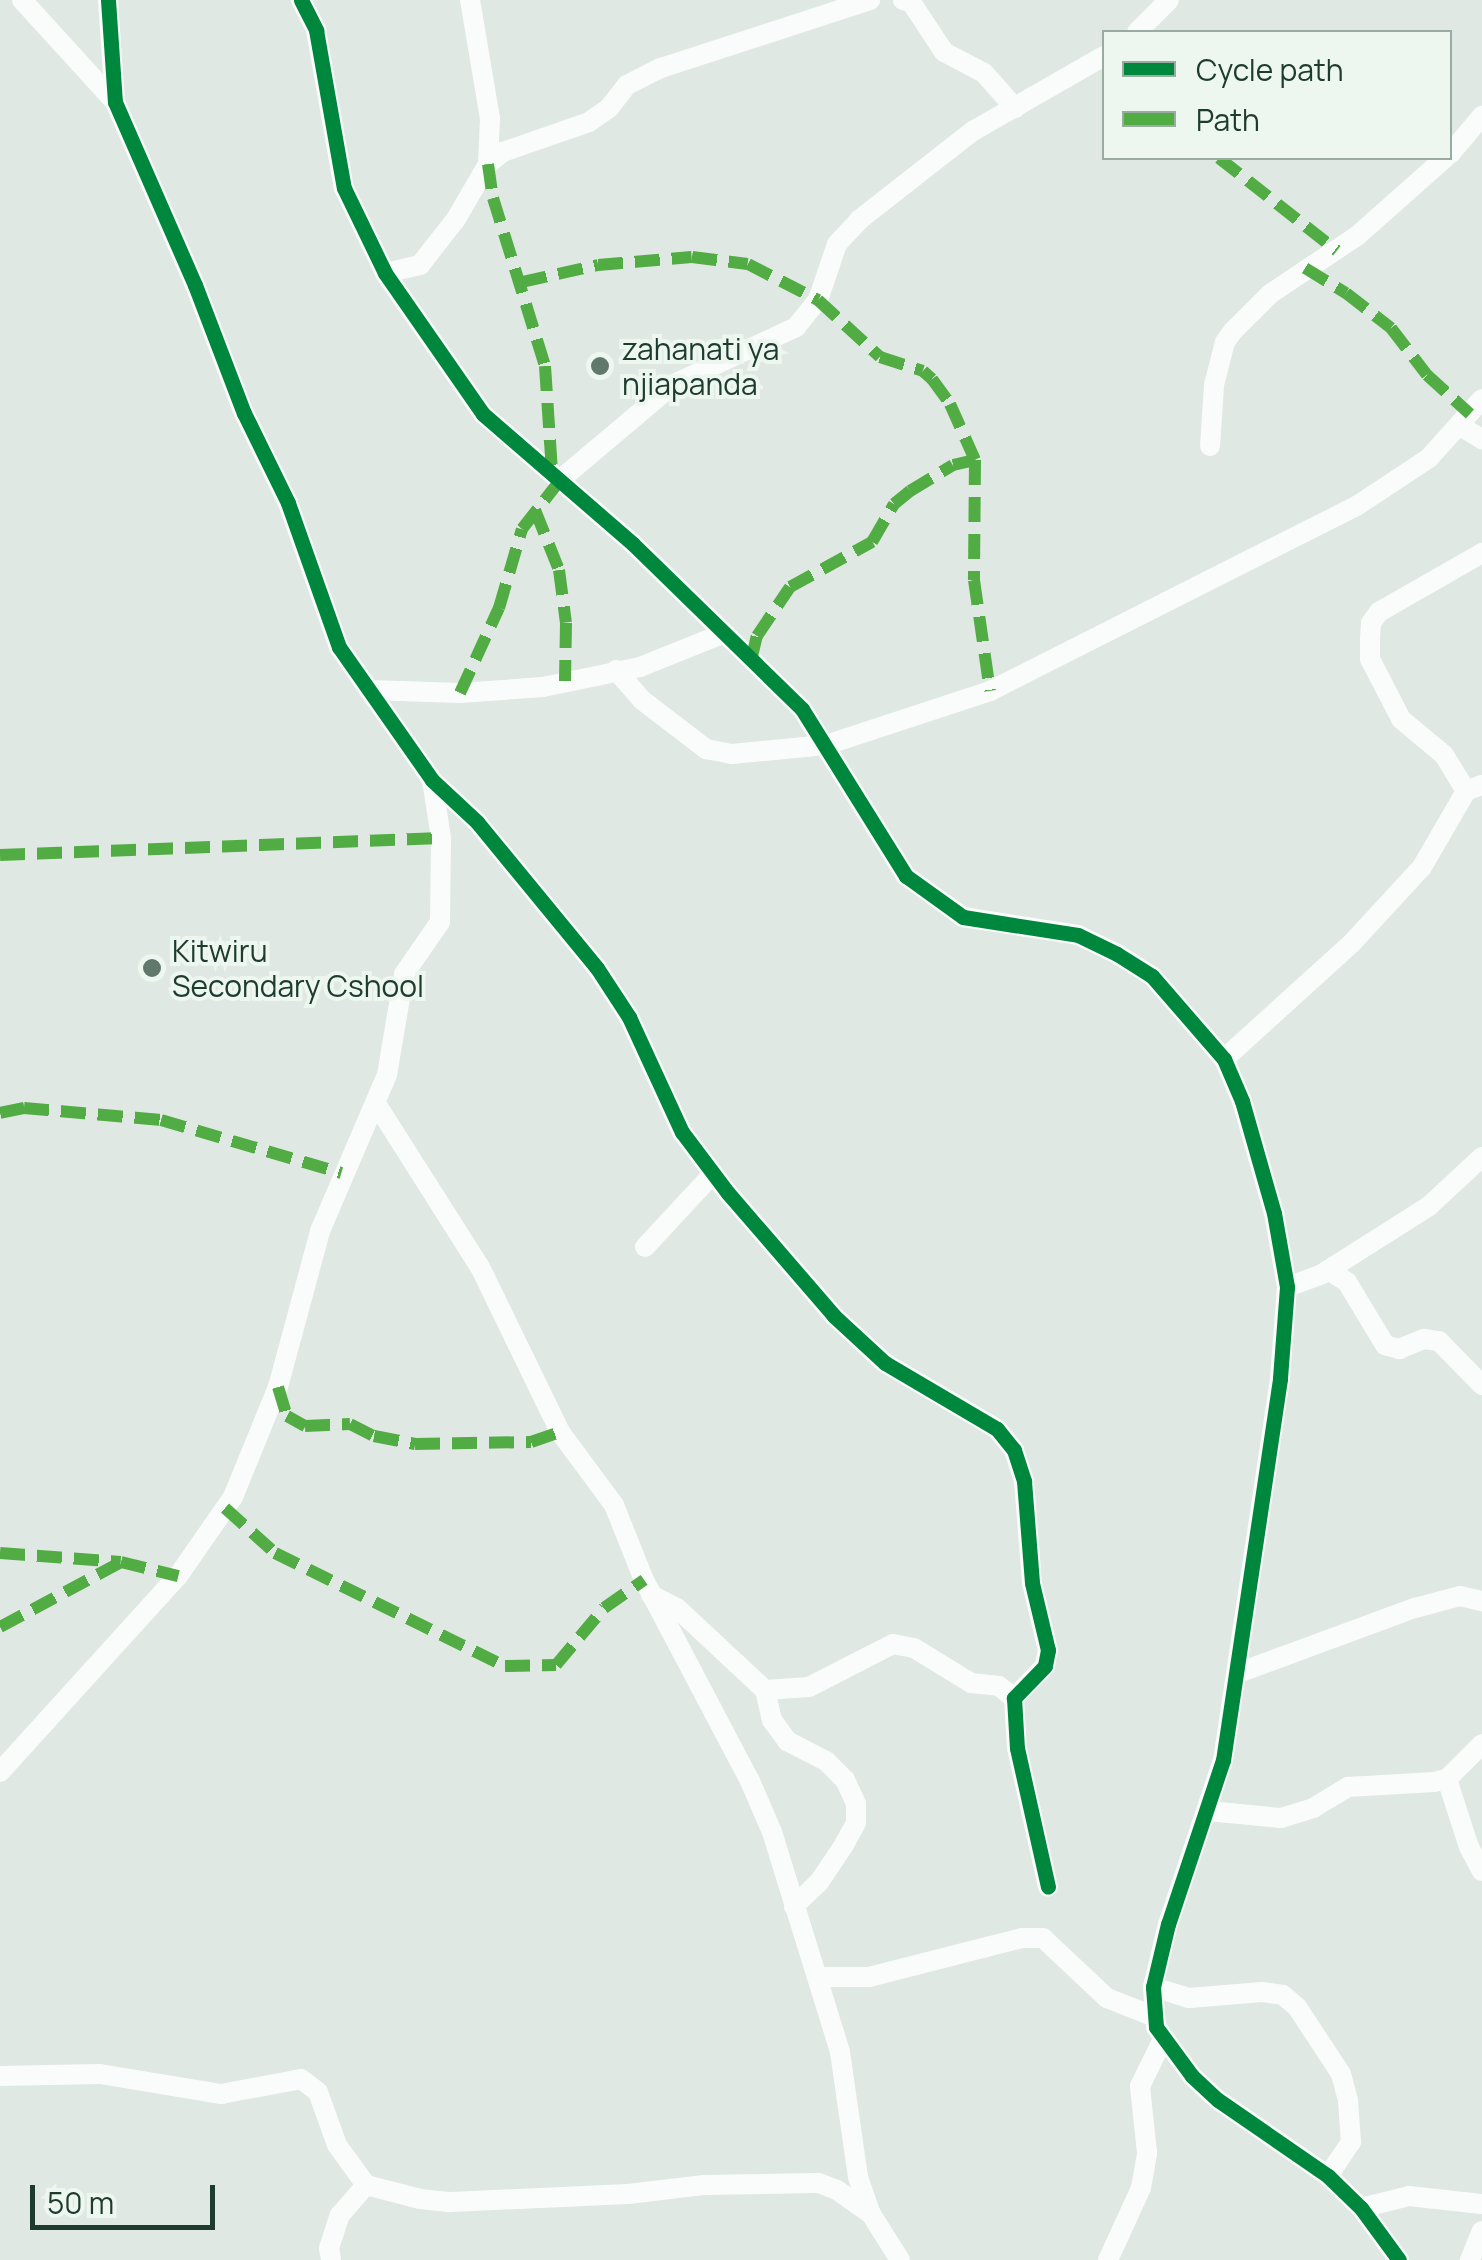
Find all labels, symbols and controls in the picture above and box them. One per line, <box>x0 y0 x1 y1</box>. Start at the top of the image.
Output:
legend <box>1102 30 1452 160</box>
text: Cycle path <box>1196 49 1344 90</box>
text: Path <box>1196 99 1260 140</box>
place label: zahanati ya njiapanda <box>622 331 780 402</box>
marker: zahanati ya njiapanda <box>587 353 613 379</box>
place label: Kitwiru Secondary Cshool <box>172 933 424 1004</box>
marker: Kitwiru Secondary Cshool <box>141 957 163 979</box>
scale bar <box>35 2165 220 2227</box>
text: 50 m <box>47 2182 114 2223</box>

